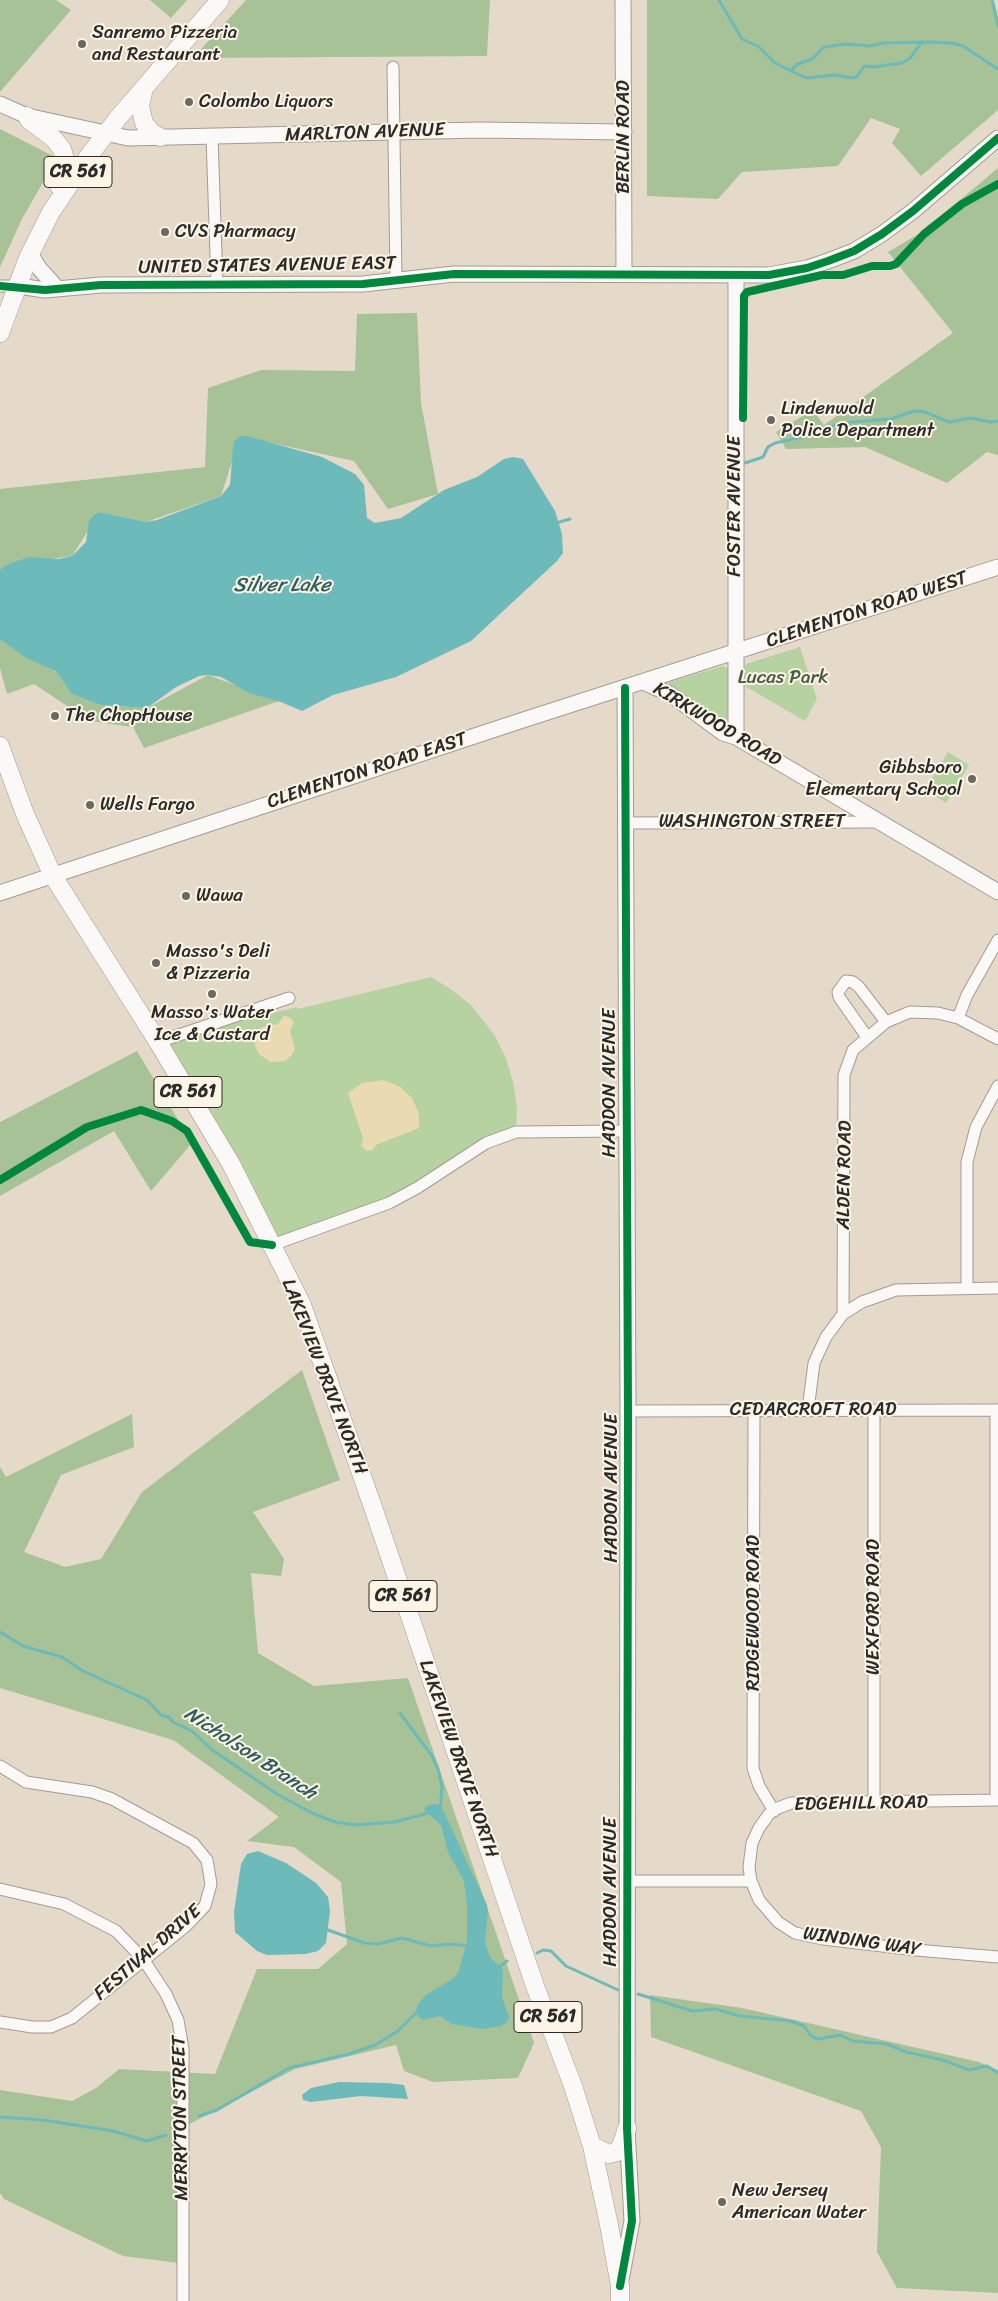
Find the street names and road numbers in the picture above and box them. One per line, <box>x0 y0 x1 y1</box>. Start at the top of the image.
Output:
street label: BERLIN ROAD <box>613 80 635 194</box>
street label: MARLTON AVENUE <box>285 119 445 147</box>
road number: CR 561 <box>44 156 112 188</box>
street label: UNITED STATES AVENUE EAST <box>138 252 396 280</box>
street label: FOSTER AVENUE <box>724 435 746 577</box>
street label: CLEMENTON ROAD WEST <box>764 567 970 653</box>
street label: KIRKWOOD ROAD <box>649 678 785 772</box>
street label: CLEMENTON ROAD EAST <box>264 728 470 814</box>
street label: WASHINGTON STREET <box>659 811 845 833</box>
street label: HADDON AVENUE <box>599 1008 621 1158</box>
road number: CR 561 <box>154 1076 222 1108</box>
street label: ALDEN ROAD <box>833 1120 857 1230</box>
street label: LAKEVIEW DRIVE NORTH <box>276 1276 372 1478</box>
street label: CEDARCROFT ROAD <box>730 1399 896 1421</box>
street label: HADDON AVENUE <box>601 1413 623 1563</box>
street label: RIDGEWOOD ROAD <box>743 1535 765 1691</box>
street label: WEXFORD ROAD <box>863 1539 885 1675</box>
road number: CR 561 <box>369 1580 437 1612</box>
street label: LAKEVIEW DRIVE NORTH <box>413 1657 503 1861</box>
street label: EDGEHILL ROAD <box>794 1791 928 1817</box>
street label: HADDON AVENUE <box>600 1817 622 1967</box>
street label: FESTIVAL DRIVE <box>90 1900 206 2006</box>
street label: WINDING WAY <box>802 1922 922 1962</box>
road number: CR 561 <box>514 2001 582 2032</box>
street label: MERRYTON STREET <box>168 2035 194 2201</box>

